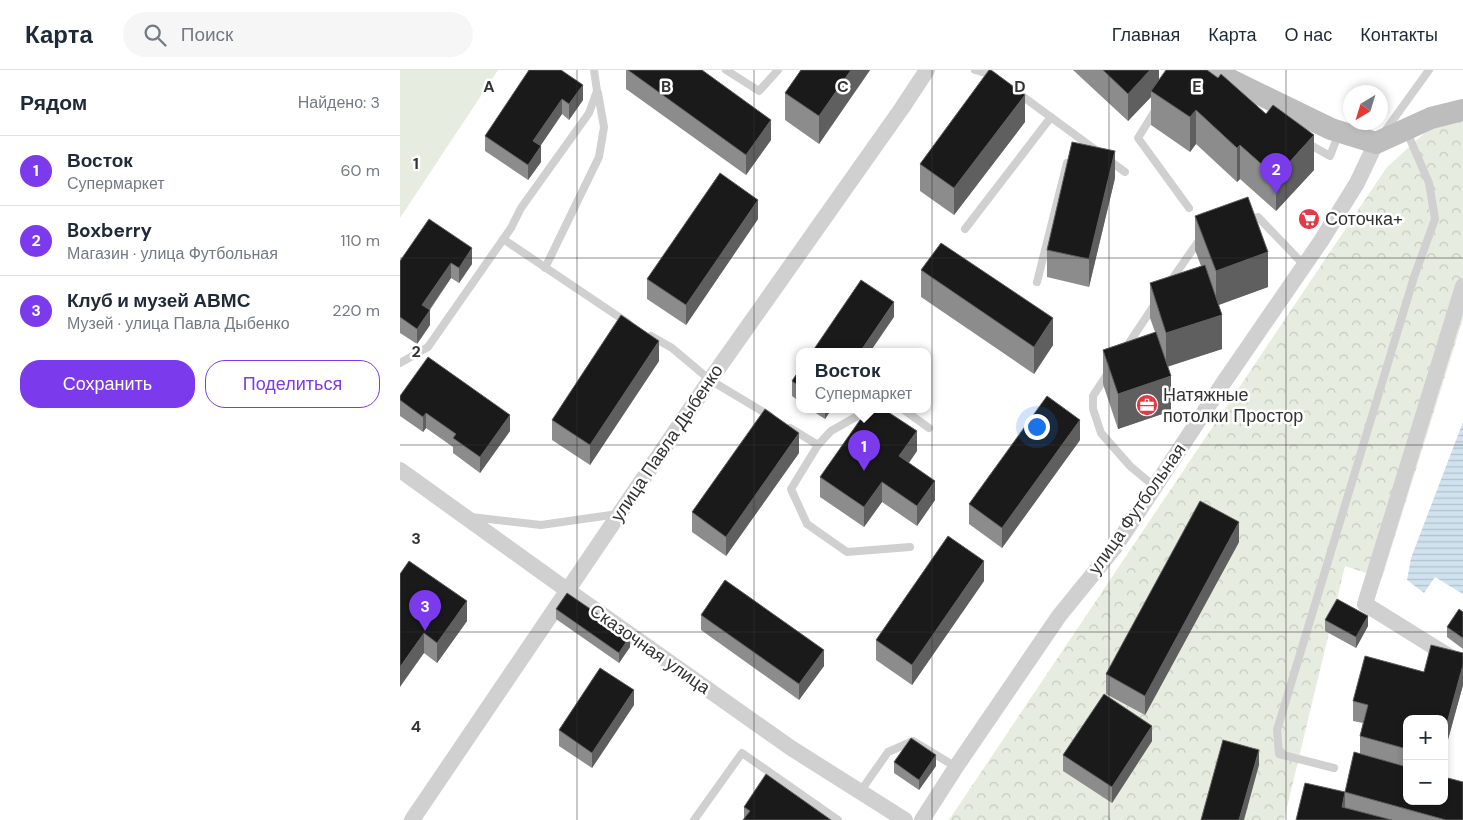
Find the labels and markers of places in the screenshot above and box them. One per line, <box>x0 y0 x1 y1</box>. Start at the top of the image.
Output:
pin: 2 <box>1260 153 1292 194</box>
supermarket icon: Соточка+ <box>1297 207 1321 231</box>
place label: Соточка+ <box>1325 207 1403 231</box>
place label: Натяжные потолки Простор <box>1163 383 1303 428</box>
office icon: Натяжные потолки Простор <box>1135 393 1159 417</box>
pin: 1 <box>848 430 880 471</box>
pin: 3 <box>409 590 441 631</box>

